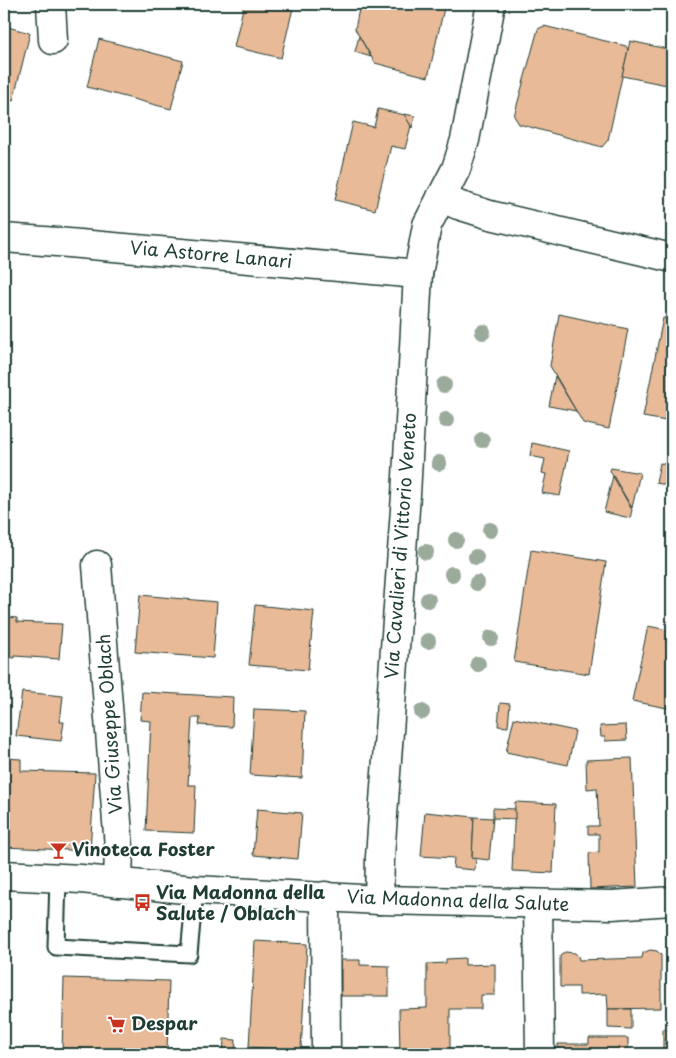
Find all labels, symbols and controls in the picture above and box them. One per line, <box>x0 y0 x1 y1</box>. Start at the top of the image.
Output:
street label: Via Astorre Lanari <box>129 233 293 274</box>
street label: Via Cavalieri di Vittorio Veneto <box>377 412 422 680</box>
street label: Via Giuseppe Oblach <box>89 633 128 815</box>
place label: Vinoteca Foster <box>72 835 216 862</box>
bar icon: Vinoteca Foster <box>48 840 68 860</box>
place label: Via Madonna della Salute / Oblach <box>156 878 325 926</box>
street label: Via Madonna della Salute <box>346 882 570 917</box>
bus stop icon: Via Madonna della Salute / Oblach <box>132 893 152 913</box>
place label: Despar <box>131 1009 198 1036</box>
supermarket icon: Despar <box>107 1014 127 1034</box>

